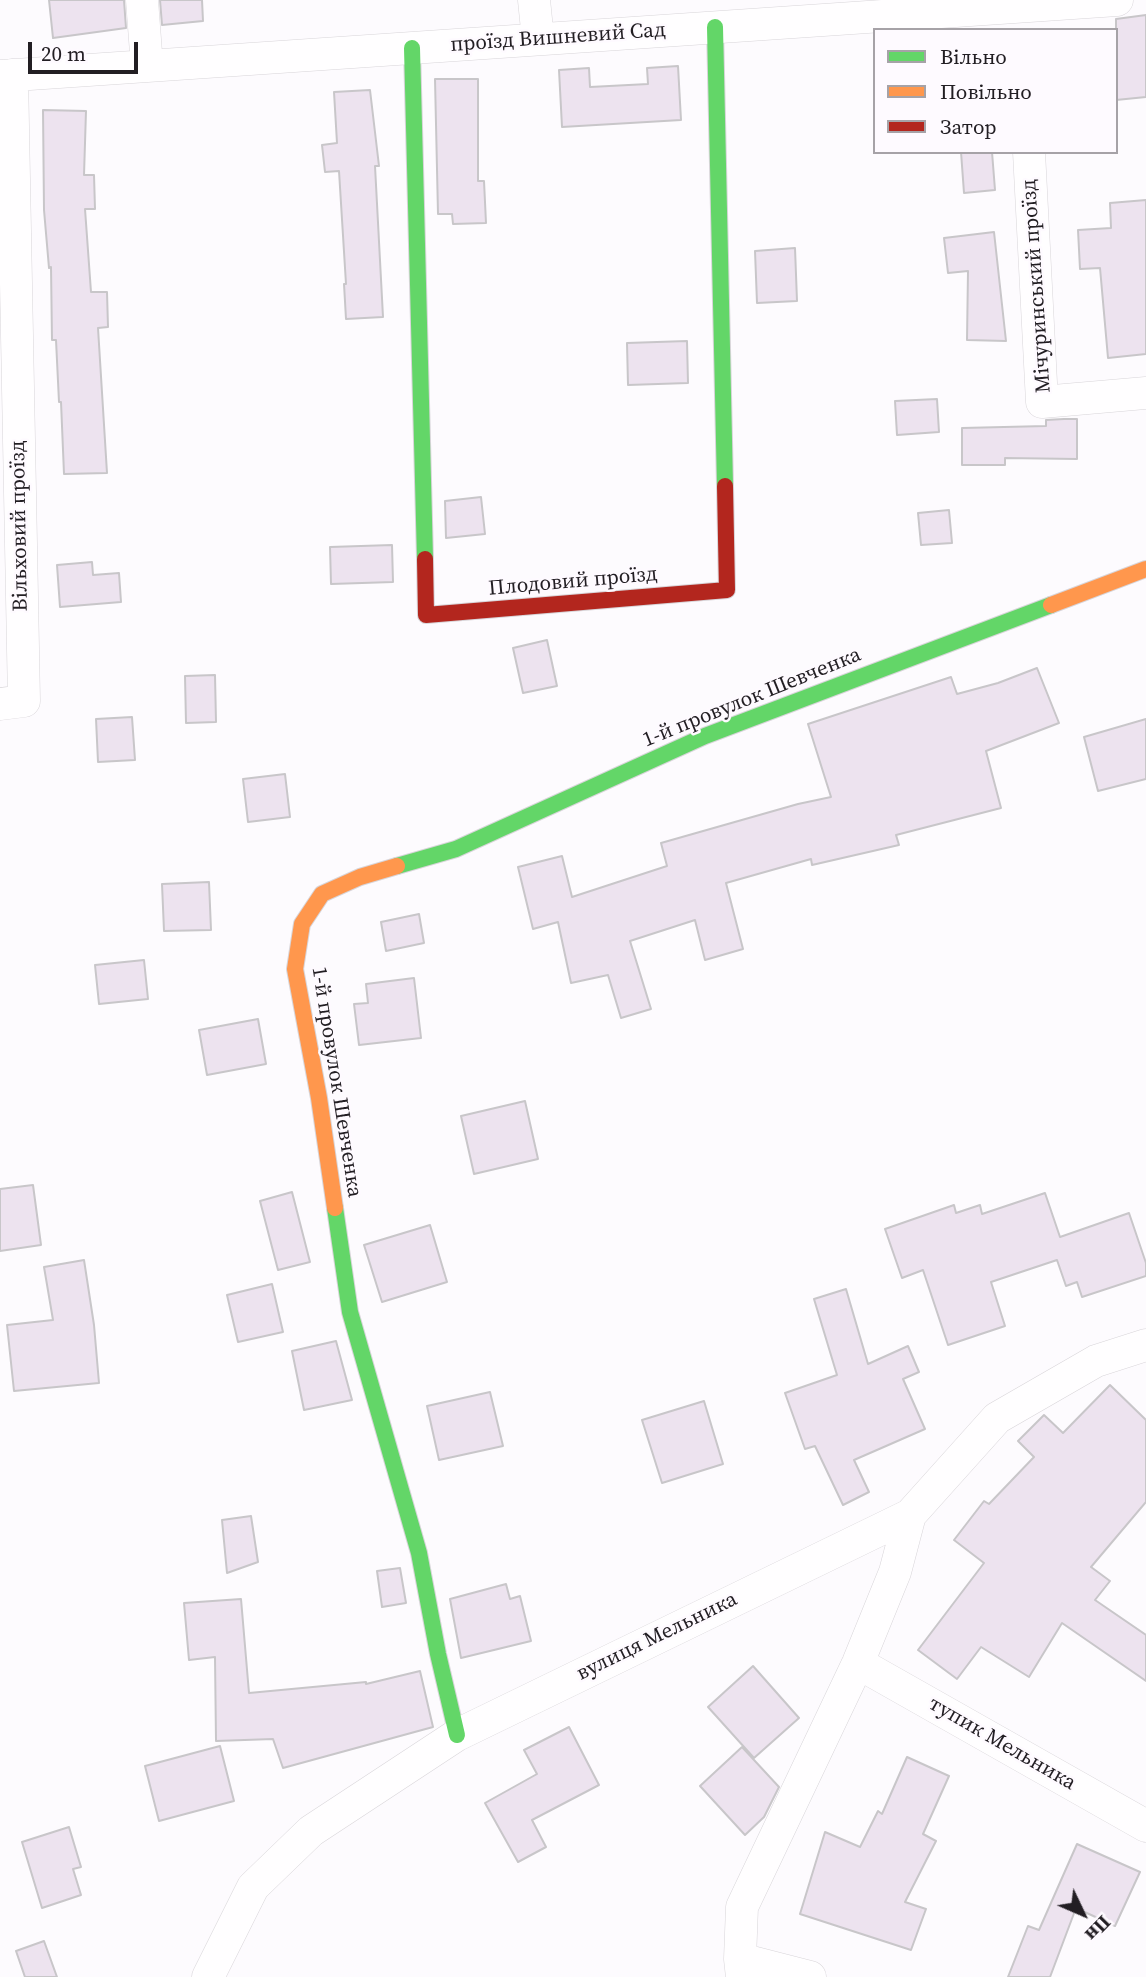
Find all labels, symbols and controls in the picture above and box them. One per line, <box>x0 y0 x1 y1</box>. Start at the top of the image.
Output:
street label: проїзд Вишневий Сад <box>449 18 667 58</box>
scale bar <box>32 28 142 72</box>
legend <box>873 28 1118 154</box>
text: 20 m <box>41 39 86 68</box>
text: Вільно <box>940 42 1007 71</box>
text: Повільно <box>940 77 1032 106</box>
text: Затор <box>940 112 996 141</box>
street label: Мічуринський проїзд <box>1017 178 1057 394</box>
street label: Вільховий проїзд <box>6 440 34 612</box>
street label: Плодовий проїзд <box>487 562 659 602</box>
street label: 1-й провулок Шевченка <box>639 643 865 753</box>
street label: 1-й провулок Шевченка <box>305 965 367 1199</box>
street label: вулиця Мельника <box>573 1587 741 1687</box>
street label: тупик Мельника <box>924 1692 1080 1796</box>
north arrow <box>1048 1879 1118 1949</box>
text: Пн <box>1080 1910 1117 1947</box>

